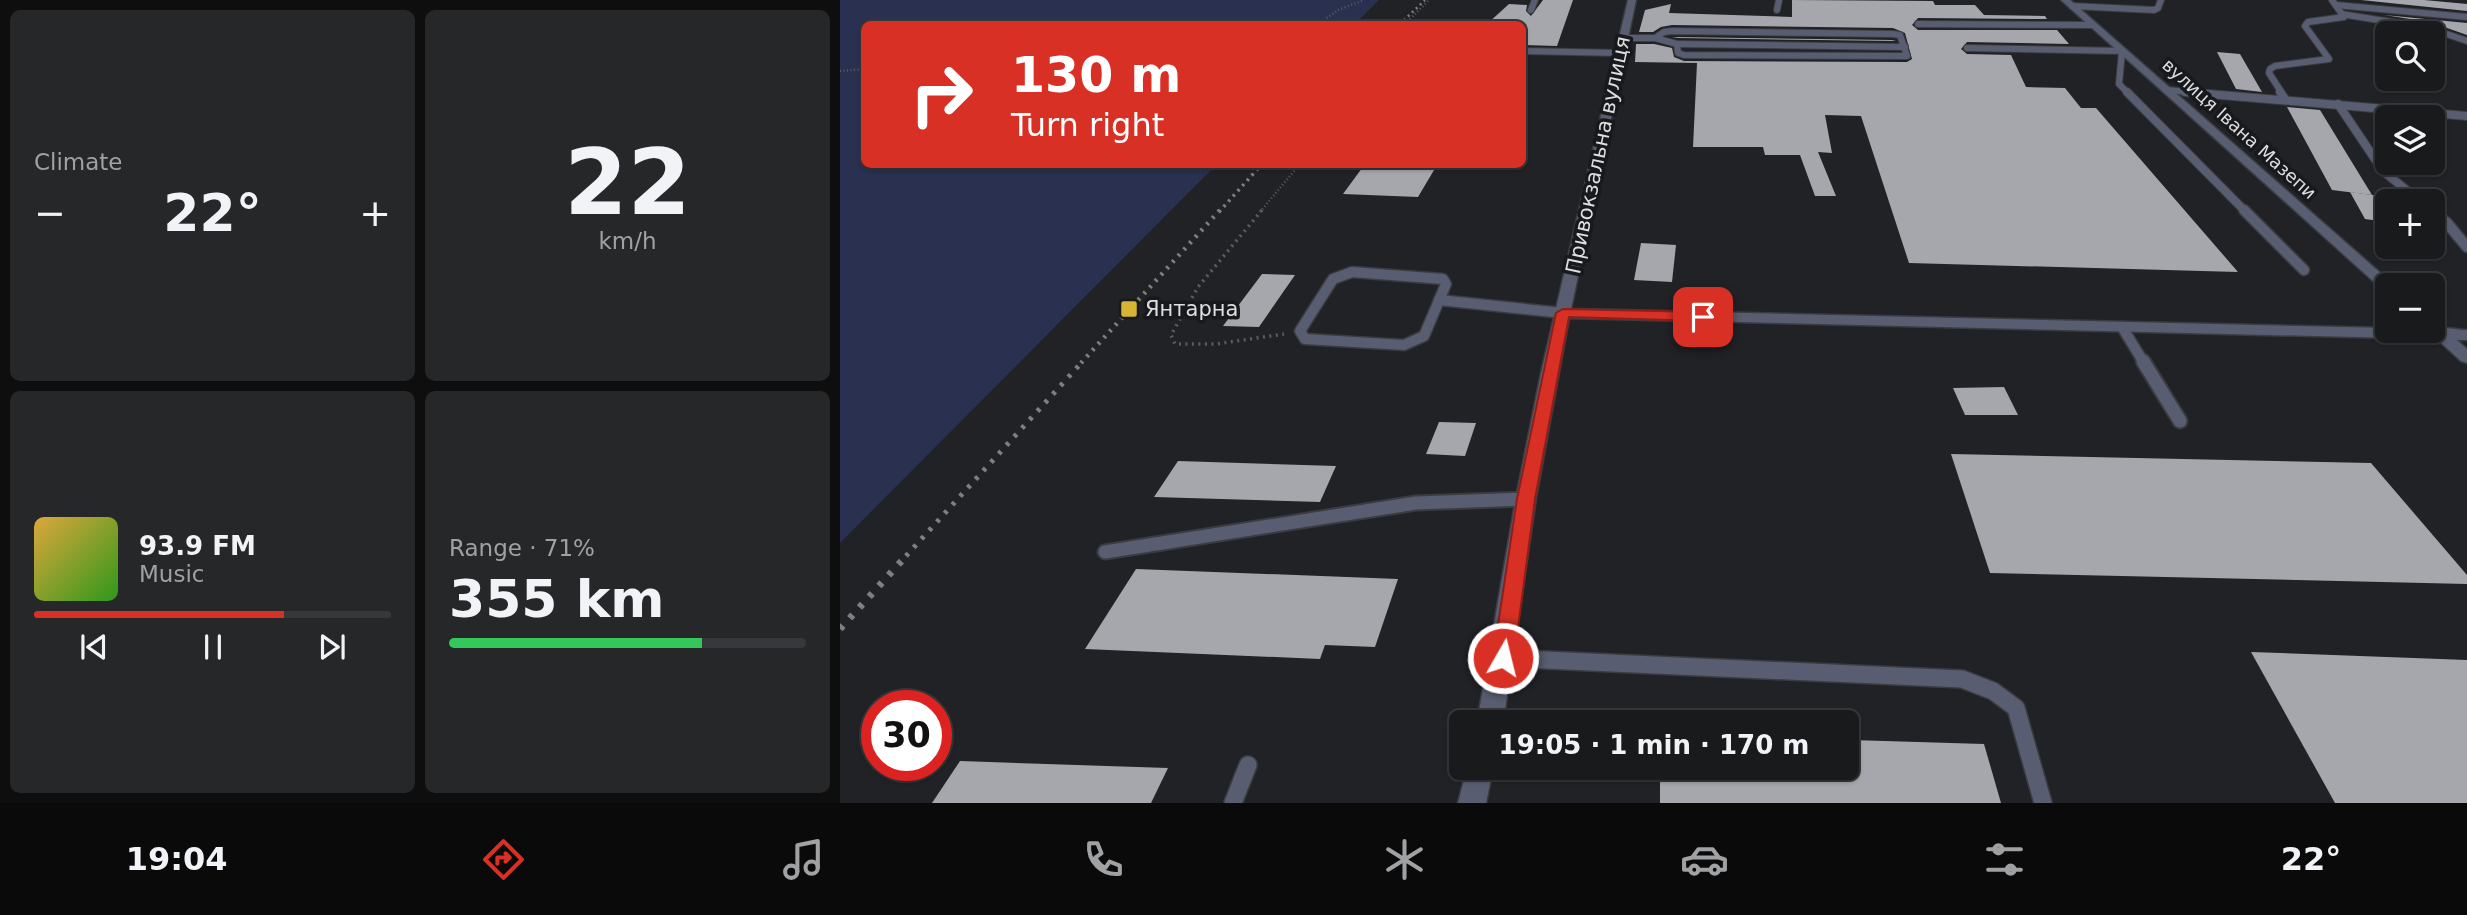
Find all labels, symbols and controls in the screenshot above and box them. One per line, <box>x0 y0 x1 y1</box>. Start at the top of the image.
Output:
map controls <box>2375 21 2445 343</box>
button: search <box>2375 21 2445 91</box>
street label: Привокзальна вулиця <box>1561 34 1635 276</box>
text: 130 m <box>1011 47 1181 104</box>
icon: right <box>896 49 987 140</box>
street label: вулиця Івана Мазепи <box>2158 54 2320 203</box>
button: layers <box>2375 105 2445 175</box>
text: Turn right <box>1011 106 1164 144</box>
text: 22 <box>564 130 691 235</box>
text: Climate <box>34 149 123 175</box>
text: 22° <box>163 183 262 243</box>
button: + <box>2375 189 2445 259</box>
text: − <box>34 191 66 235</box>
text: + <box>359 191 391 235</box>
text: km/h <box>598 228 657 254</box>
button: − <box>2375 273 2445 343</box>
pin <box>1673 287 1733 347</box>
place label: Янтарна <box>1145 297 1238 321</box>
icon: arrive <box>1684 298 1722 336</box>
marker: Янтарна <box>1119 299 1139 319</box>
text: 93.9 FM <box>139 531 256 561</box>
text: Range · 71% <box>449 535 595 561</box>
text: Music <box>139 561 204 587</box>
text: 355 km <box>449 569 664 629</box>
position arrow <box>1466 621 1540 695</box>
icon: previous <box>75 628 113 666</box>
icon: pause <box>194 628 232 666</box>
icon: next <box>313 628 351 666</box>
speed limit sign: 30 <box>861 690 952 781</box>
text: 19:05 · 1 min · 170 m <box>1499 730 1809 760</box>
icon: directions <box>479 835 528 884</box>
icon: music <box>779 835 828 884</box>
icon: phone <box>1079 835 1128 884</box>
icon: climate <box>1380 835 1429 884</box>
icon: car <box>1680 835 1729 884</box>
icon: filters <box>1980 835 2029 884</box>
text: 19:04 <box>126 840 228 878</box>
text: 22° <box>2281 840 2341 878</box>

